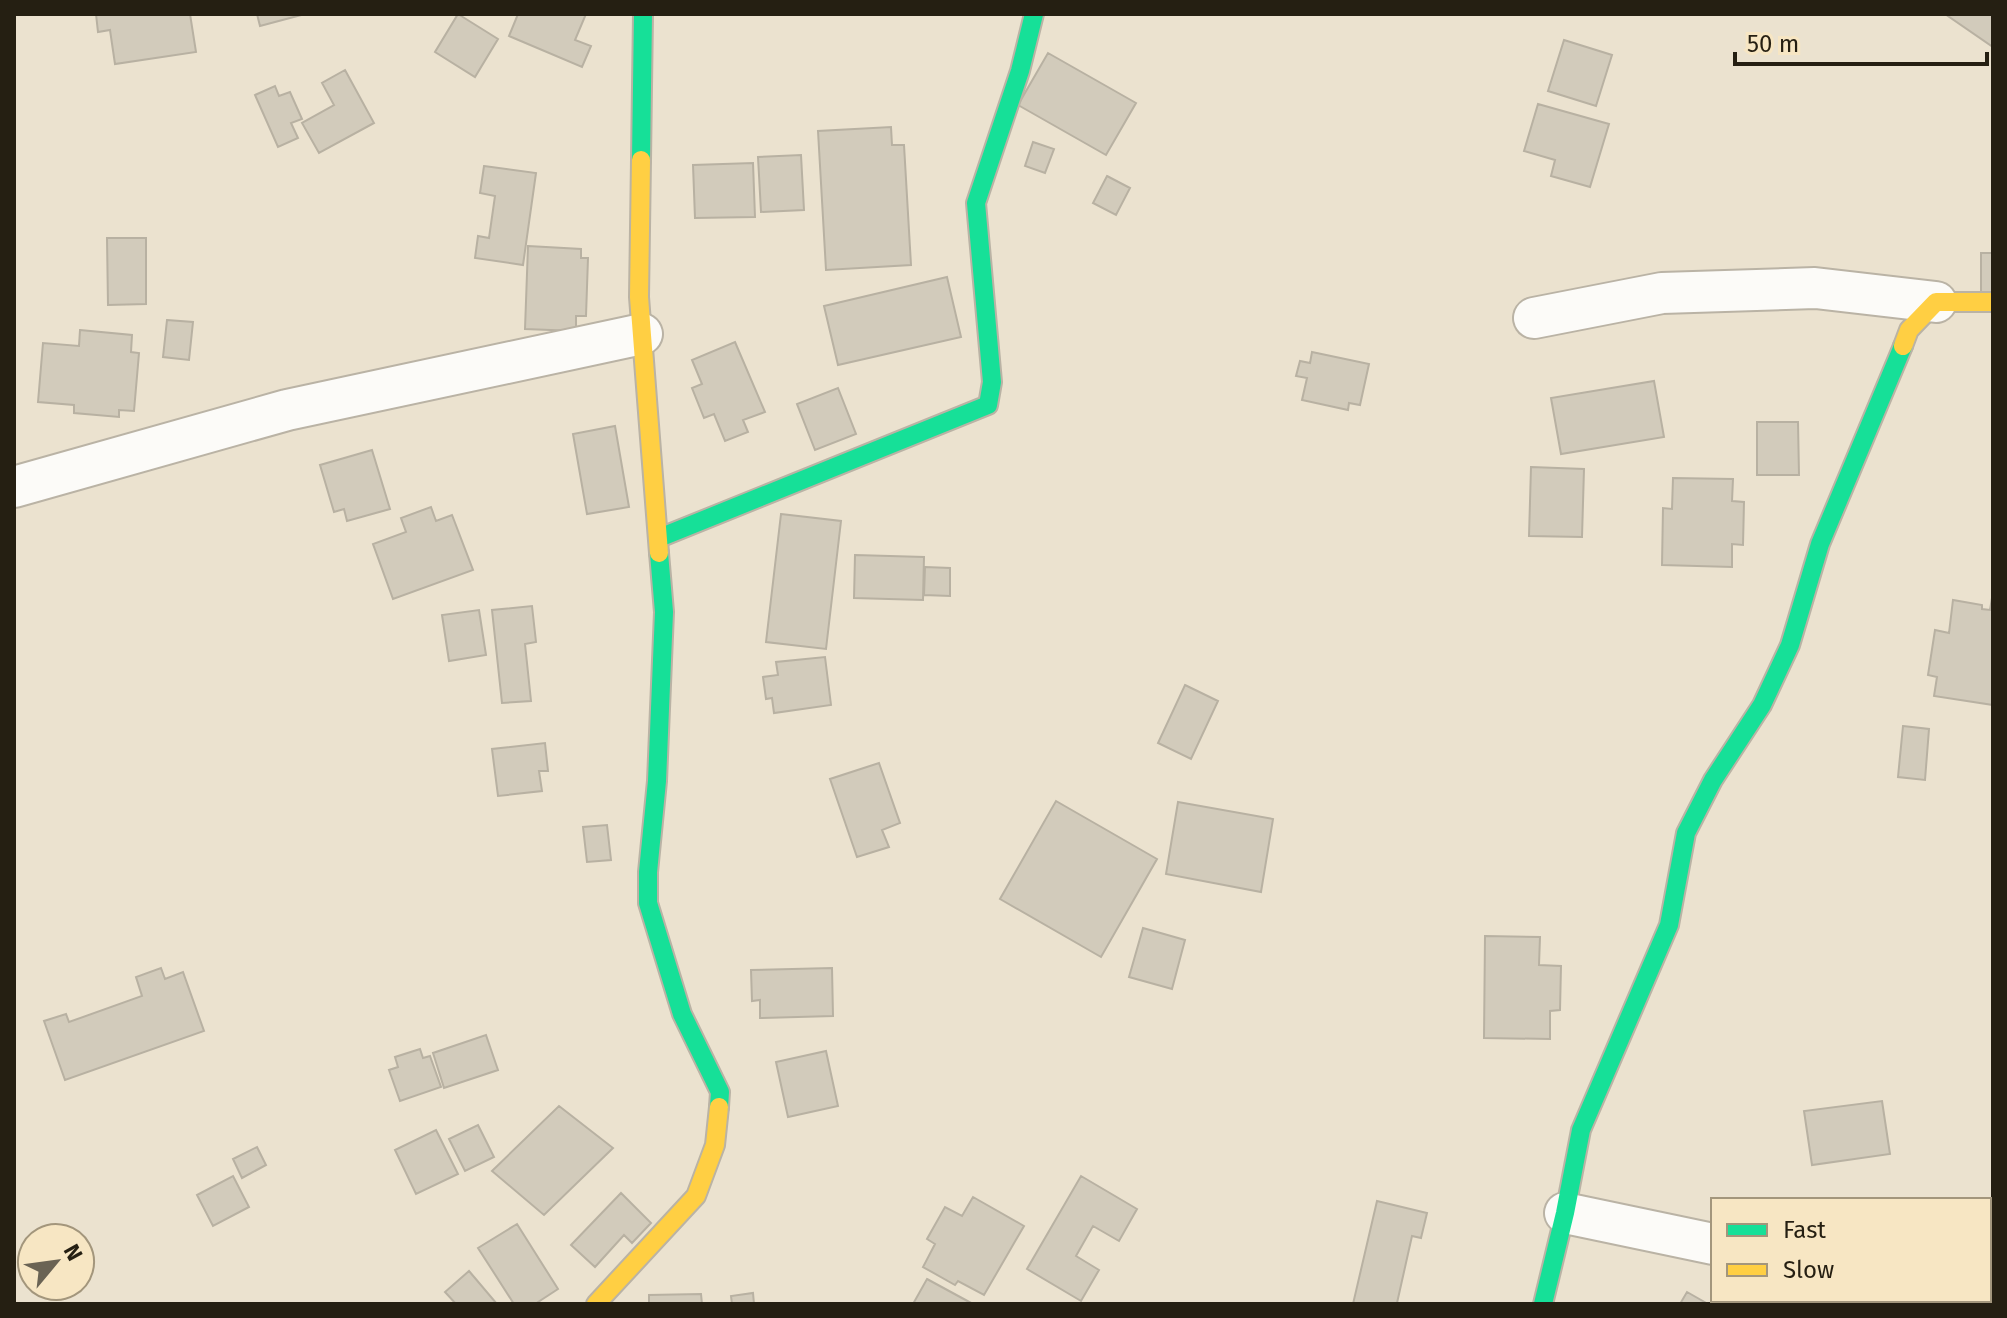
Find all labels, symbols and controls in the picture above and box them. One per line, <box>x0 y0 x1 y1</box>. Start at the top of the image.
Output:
scale bar <box>1735 16 1987 66</box>
text: 50 m <box>1747 30 1799 58</box>
legend <box>1711 1198 1991 1302</box>
text: Fast <box>1783 1216 1826 1244</box>
north arrow <box>16 1222 96 1302</box>
text: N <box>58 1240 88 1265</box>
text: Slow <box>1783 1256 1834 1284</box>

